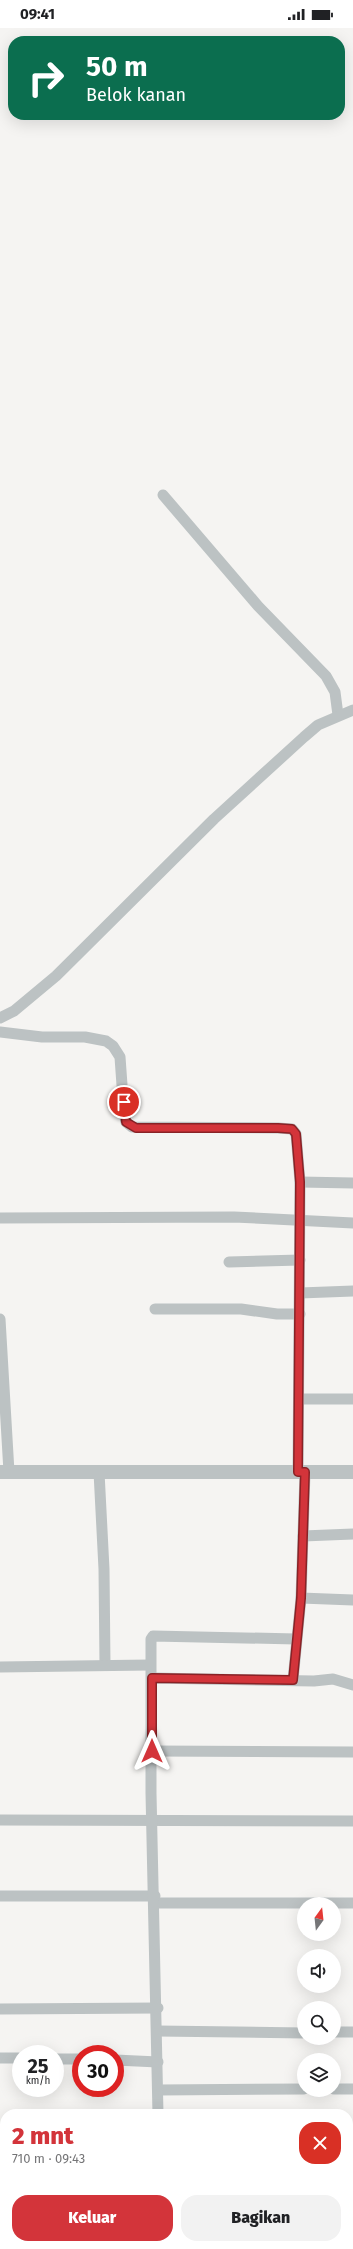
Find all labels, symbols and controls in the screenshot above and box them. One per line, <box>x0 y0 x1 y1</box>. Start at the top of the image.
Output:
text: 09:41 <box>20 5 55 23</box>
text: 50 m <box>86 50 148 83</box>
icon: right <box>20 52 72 104</box>
text: Belok kanan <box>86 84 186 106</box>
pin <box>107 1085 141 1119</box>
icon: arrive <box>113 1091 135 1113</box>
position arrow <box>131 1730 173 1772</box>
north arrow <box>297 1897 341 1941</box>
map controls <box>297 1897 341 2097</box>
button: sound <box>297 1949 341 1993</box>
button: search <box>297 2001 341 2045</box>
speed limit sign: 30 <box>72 2045 124 2097</box>
button: layers <box>297 2053 341 2097</box>
text: 25 <box>27 2054 49 2078</box>
text: km/h <box>26 2075 50 2087</box>
text: 2 mnt <box>12 2122 73 2150</box>
button: close <box>299 2122 341 2164</box>
text: 710 m · 09:43 <box>12 2151 85 2166</box>
button: Keluar <box>12 2195 173 2241</box>
button: Bagikan <box>181 2195 341 2241</box>

